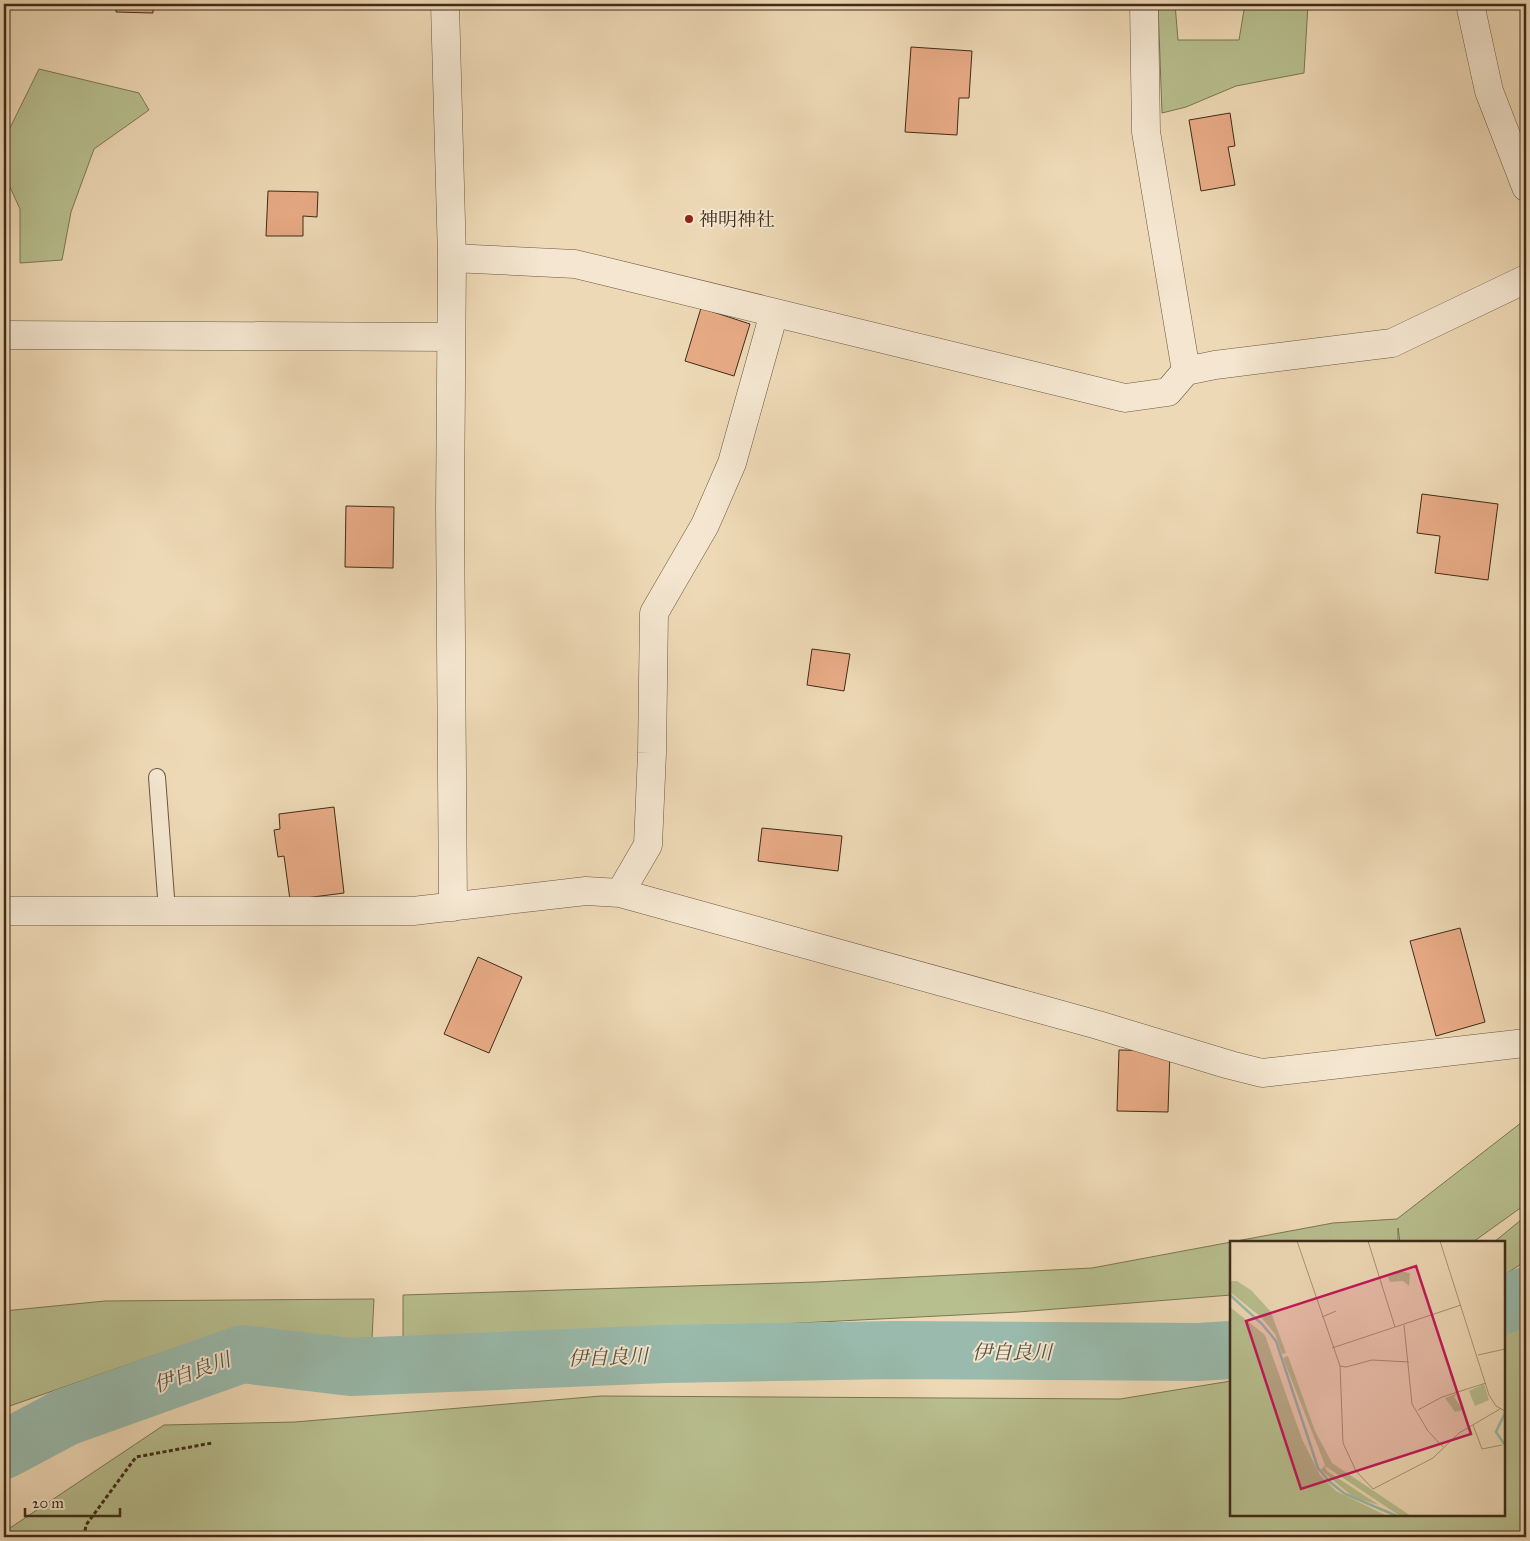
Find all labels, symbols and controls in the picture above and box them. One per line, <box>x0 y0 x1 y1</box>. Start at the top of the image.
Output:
place label: 神明神社 <box>699 208 775 231</box>
marker: 神明神社 <box>683 213 695 225</box>
inset map <box>1230 1241 1505 1516</box>
water label: 伊自良川 <box>972 1340 1054 1364</box>
water label: 伊自良川 <box>568 1344 650 1370</box>
water label: 伊自良川 <box>150 1346 236 1397</box>
scale bar <box>25 1486 120 1518</box>
text: 20 m <box>32 1494 64 1512</box>

